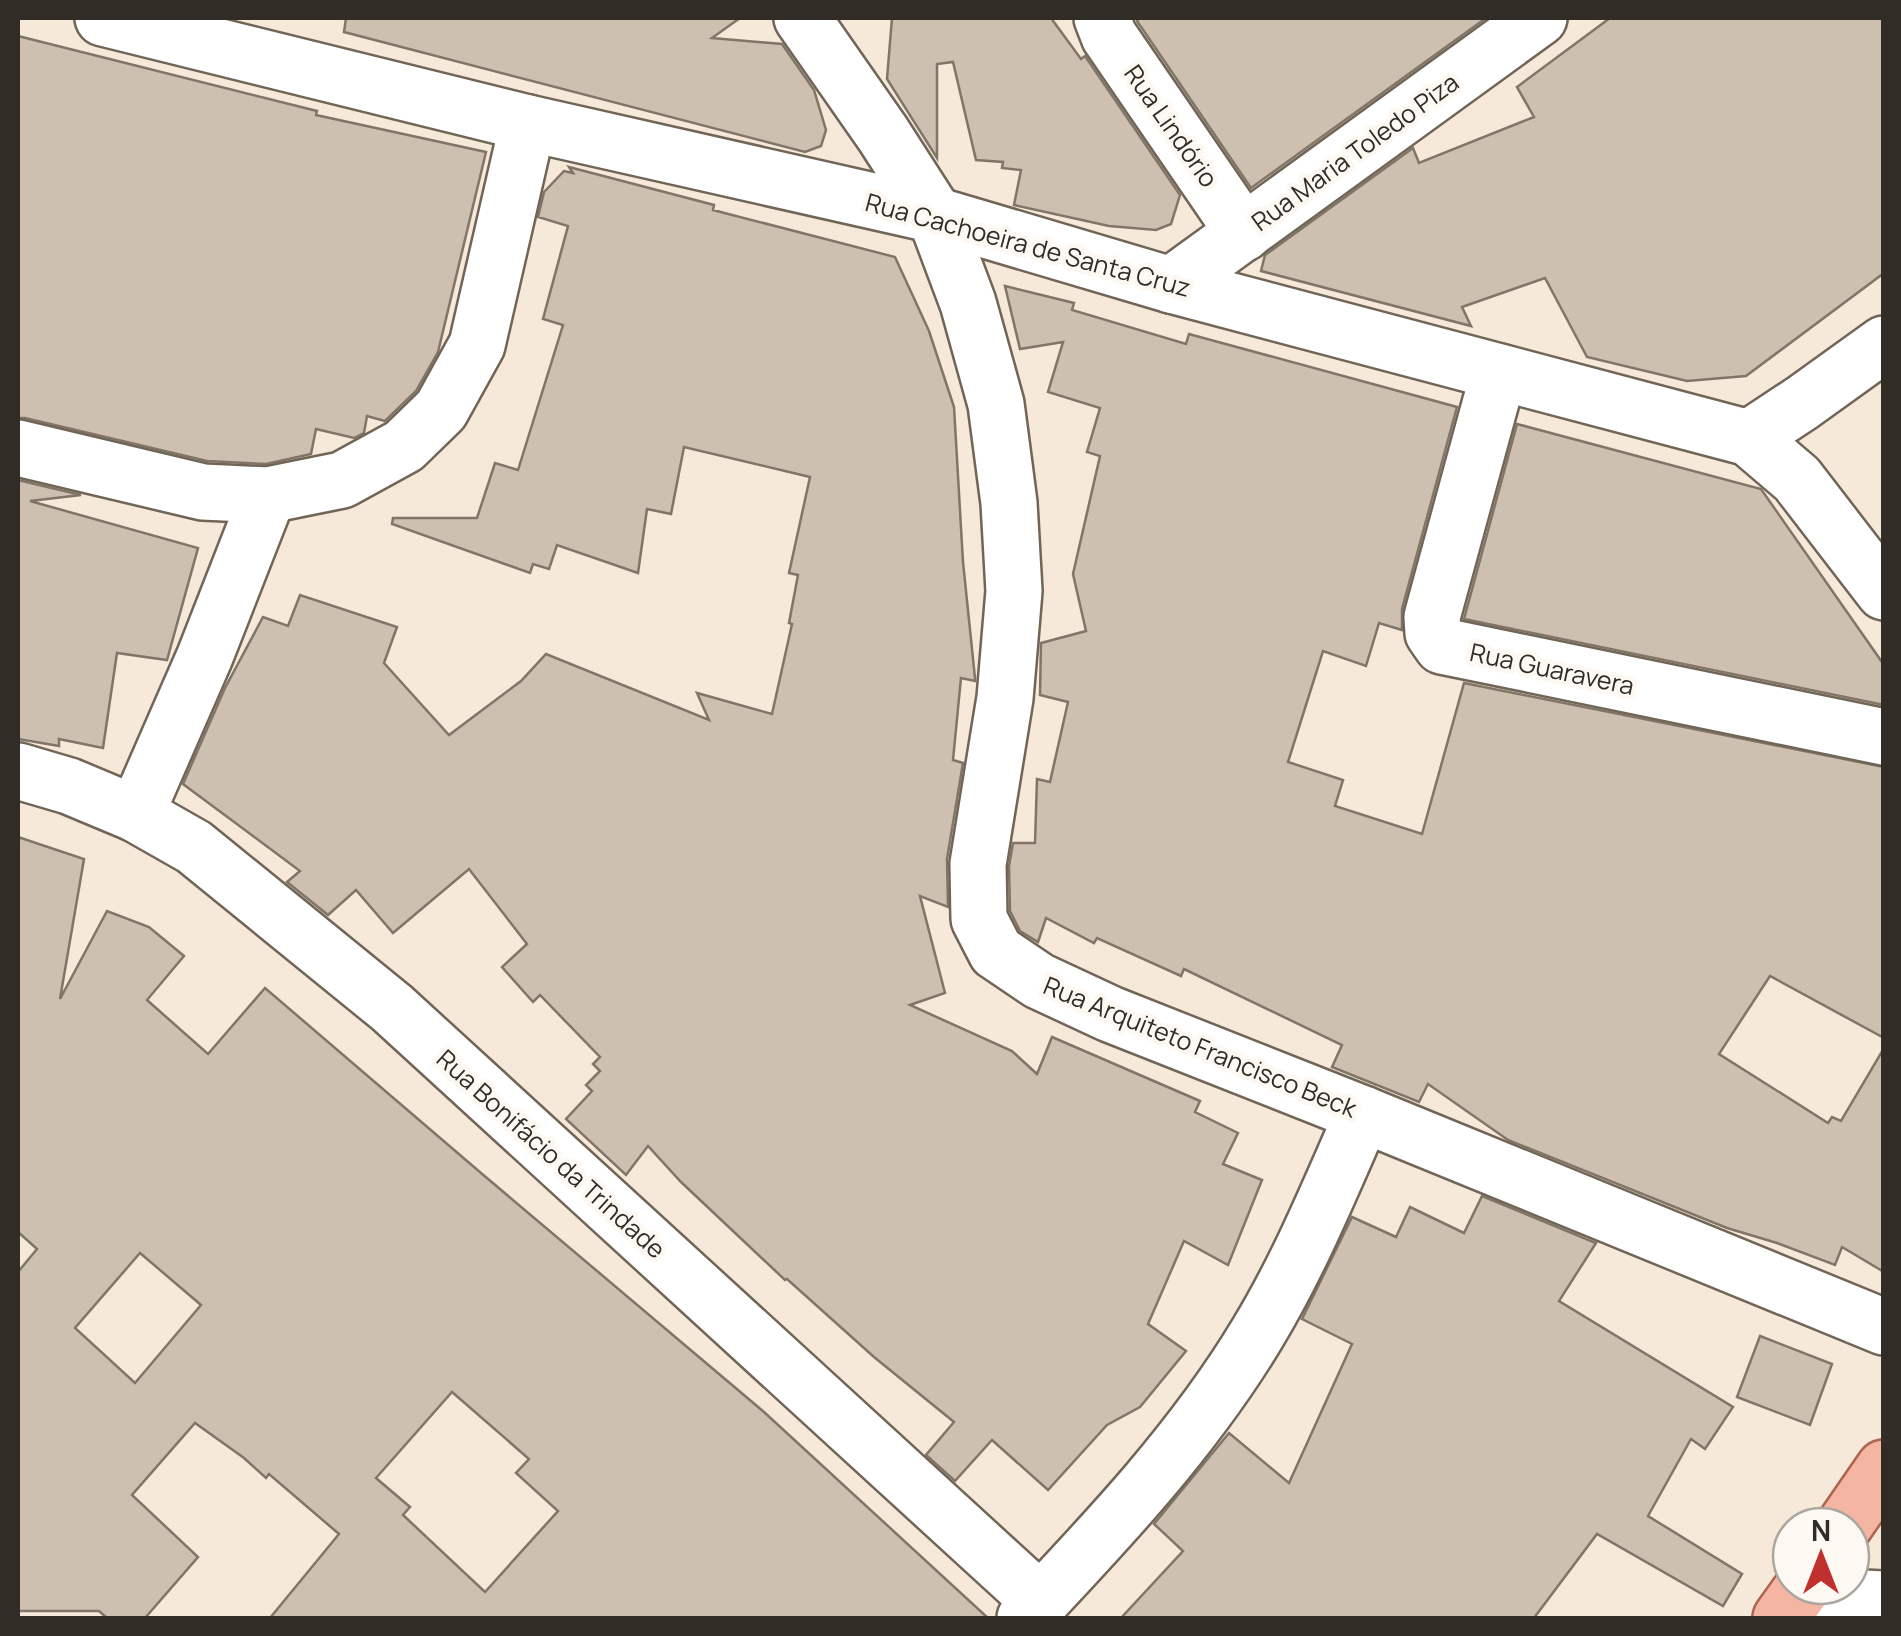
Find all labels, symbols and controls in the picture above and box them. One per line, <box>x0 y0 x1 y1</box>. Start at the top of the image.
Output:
street label: Rua Lindório <box>1116 57 1227 194</box>
street label: Rua Maria Toledo Piza <box>1244 64 1465 239</box>
street label: Rua Cachoeira de Santa Cruz <box>862 184 1194 305</box>
street label: Rua Guaravera <box>1467 634 1637 703</box>
street label: Rua Arquiteto Francisco Beck <box>1038 968 1363 1126</box>
street label: Rua Bonifácio da Trindade <box>429 1041 673 1266</box>
north arrow <box>1771 1506 1871 1606</box>
text: N <box>1811 1511 1831 1549</box>

